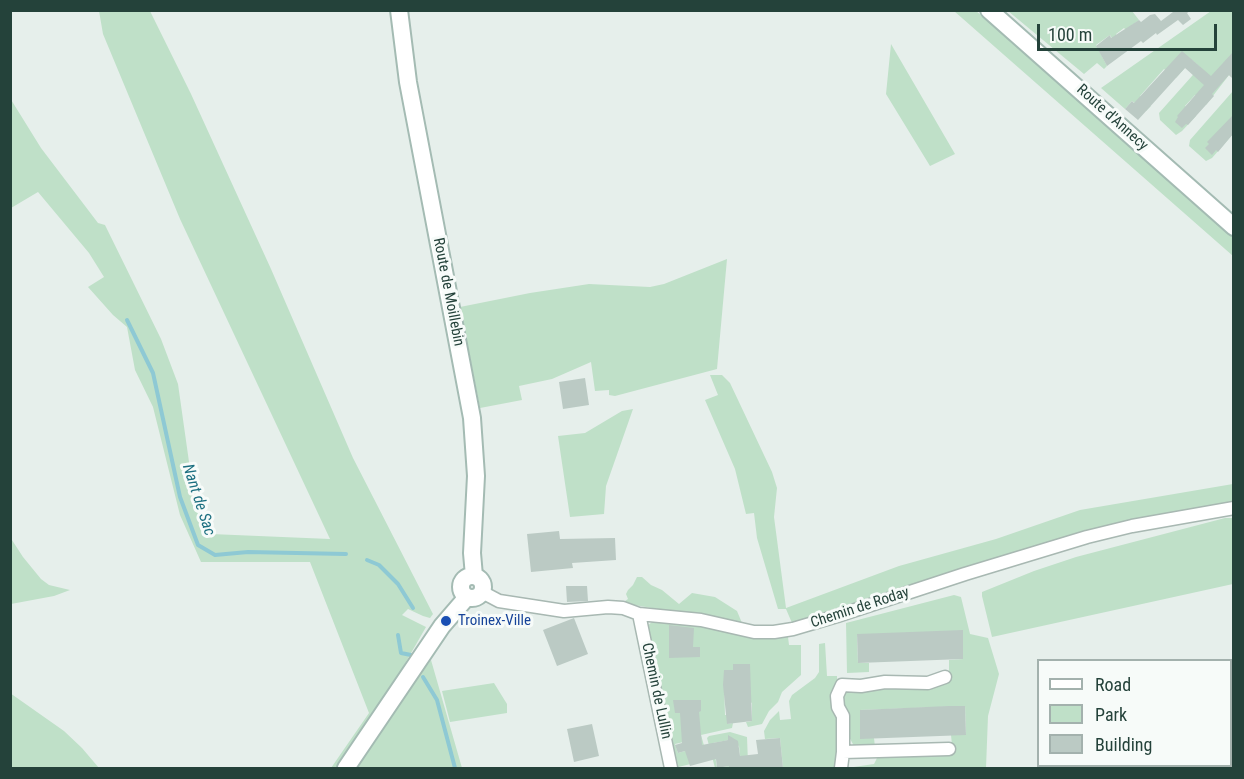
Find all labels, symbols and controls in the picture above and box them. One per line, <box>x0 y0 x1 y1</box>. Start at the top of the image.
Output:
scale bar <box>1040 12 1220 50</box>
text: 100 m <box>1048 24 1092 45</box>
street label: Route d'Annecy <box>1072 81 1152 155</box>
street label: Route de Moillebin <box>429 236 467 348</box>
water label: Nant de Sac <box>177 462 219 538</box>
street label: Chemin de Roday <box>809 584 911 632</box>
place label: Troinex-Ville <box>458 612 531 630</box>
marker: Troinex-Ville <box>439 614 453 628</box>
street label: Chemin de Lullin <box>637 641 675 741</box>
legend <box>1037 659 1232 767</box>
text: Road <box>1095 674 1131 695</box>
text: Park <box>1095 704 1127 725</box>
text: Building <box>1095 734 1152 755</box>

